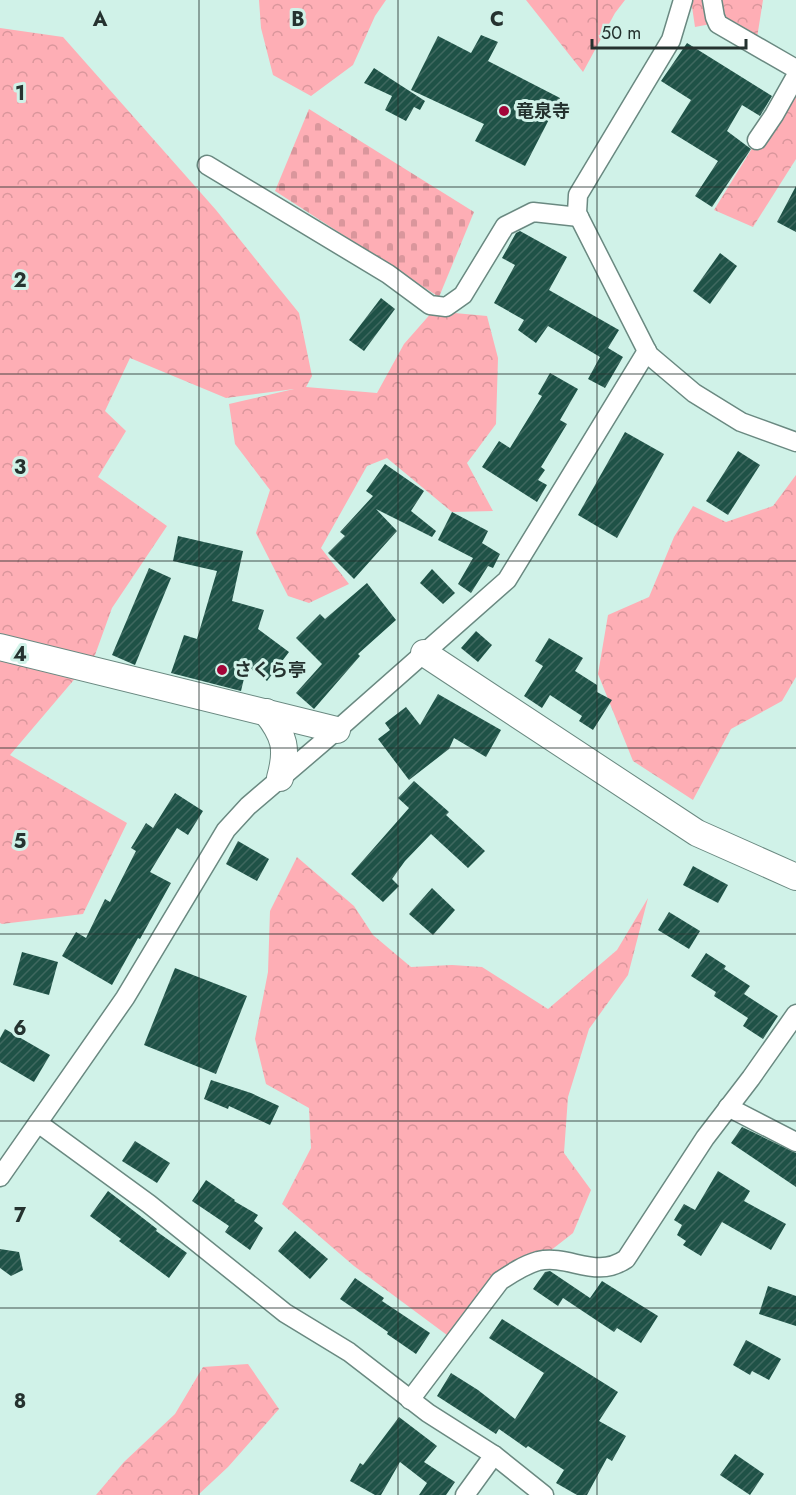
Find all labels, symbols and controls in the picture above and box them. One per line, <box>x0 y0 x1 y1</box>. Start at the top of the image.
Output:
text: A <box>92 5 108 34</box>
text: B <box>291 5 305 34</box>
text: C <box>490 5 504 34</box>
scale bar <box>592 12 746 50</box>
text: 50 m <box>601 20 641 46</box>
text: 1 <box>15 79 25 108</box>
place label: 竜泉寺 <box>516 98 570 124</box>
marker: 竜泉寺 <box>497 104 511 118</box>
text: 2 <box>13 266 27 295</box>
text: 3 <box>14 453 26 482</box>
text: 4 <box>13 640 27 669</box>
place label: さくら亭 <box>234 657 306 683</box>
marker: さくら亭 <box>215 663 229 677</box>
text: 5 <box>14 827 27 856</box>
text: 6 <box>13 1014 27 1043</box>
text: 7 <box>14 1201 27 1230</box>
text: 8 <box>14 1387 26 1416</box>

